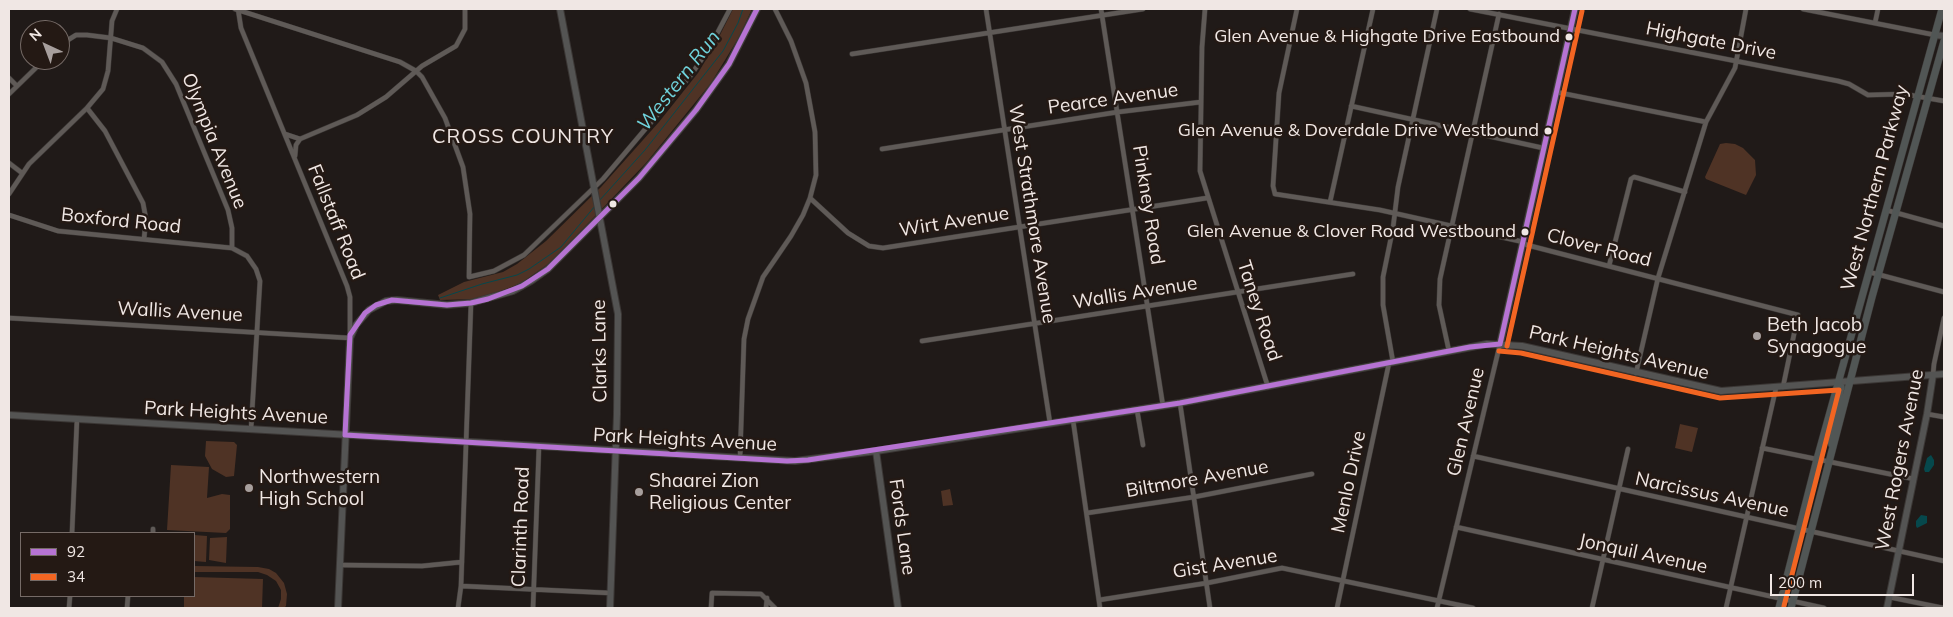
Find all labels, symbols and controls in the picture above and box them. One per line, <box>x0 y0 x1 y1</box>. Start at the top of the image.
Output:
street label: Highgate Drive <box>1644 17 1778 65</box>
north arrow <box>20 20 70 70</box>
text: N <box>25 25 45 45</box>
water label: Western Run <box>632 26 726 136</box>
place label: Glen Avenue & Highgate Drive Eastbound <box>1214 26 1560 48</box>
marker: Glen Avenue & Highgate Drive Eastbound <box>1564 32 1574 42</box>
street label: Olympia Avenue <box>176 70 252 212</box>
street label: Pearce Avenue <box>1046 79 1180 119</box>
street label: West Northern Parkway <box>1837 83 1913 293</box>
street label: West Strathmore Avenue <box>1003 103 1061 325</box>
place label: Glen Avenue & Doverdale Drive Westbound <box>1178 120 1539 142</box>
district label: CROSS COUNTRY <box>430 125 616 149</box>
marker: Glen Avenue & Doverdale Drive Westbound <box>1543 126 1553 136</box>
street label: Pinkney Road <box>1127 144 1169 266</box>
street label: Fallstaff Road <box>303 161 369 283</box>
unlabelled marker <box>608 199 618 209</box>
street label: Wirt Avenue <box>897 202 1011 242</box>
street label: Boxford Road <box>60 203 182 239</box>
place label: Glen Avenue & Clover Road Westbound <box>1187 221 1516 243</box>
street label: Clover Road <box>1544 224 1654 272</box>
marker: Glen Avenue & Clover Road Westbound <box>1520 227 1530 237</box>
street label: Taney Road <box>1232 258 1286 364</box>
street label: Wallis Avenue <box>1071 272 1199 314</box>
street label: Wallis Avenue <box>117 297 243 327</box>
street label: Clarks Lane <box>588 299 612 403</box>
place label: Beth Jacob Synagogue <box>1767 314 1866 358</box>
street label: Park Heights Avenue <box>1527 321 1711 385</box>
marker: Beth Jacob Synagogue <box>1751 330 1763 342</box>
street label: Glen Avenue <box>1442 365 1490 479</box>
street label: West Rogers Avenue <box>1871 367 1929 553</box>
street label: Park Heights Avenue <box>143 397 329 429</box>
street label: Park Heights Avenue <box>592 424 778 456</box>
street label: Menlo Drive <box>1327 429 1371 535</box>
street label: Biltmore Avenue <box>1124 455 1270 503</box>
place label: Northwestern High School <box>259 466 380 510</box>
street label: Clarinth Road <box>507 466 535 588</box>
street label: Narcissus Avenue <box>1633 468 1791 522</box>
place label: Shaarei Zion Religious Center <box>649 470 791 514</box>
street label: Fords Lane <box>884 477 920 577</box>
marker: Northwestern High School <box>243 482 255 494</box>
marker: Shaarei Zion Religious Center <box>633 486 645 498</box>
street label: Jonquil Avenue <box>1577 529 1709 579</box>
legend <box>20 532 195 597</box>
text: 92 <box>67 542 85 561</box>
street label: Gist Avenue <box>1171 544 1279 584</box>
scale bar <box>1773 564 1917 596</box>
text: 34 <box>67 567 85 586</box>
text: 200 m <box>1778 573 1822 592</box>

